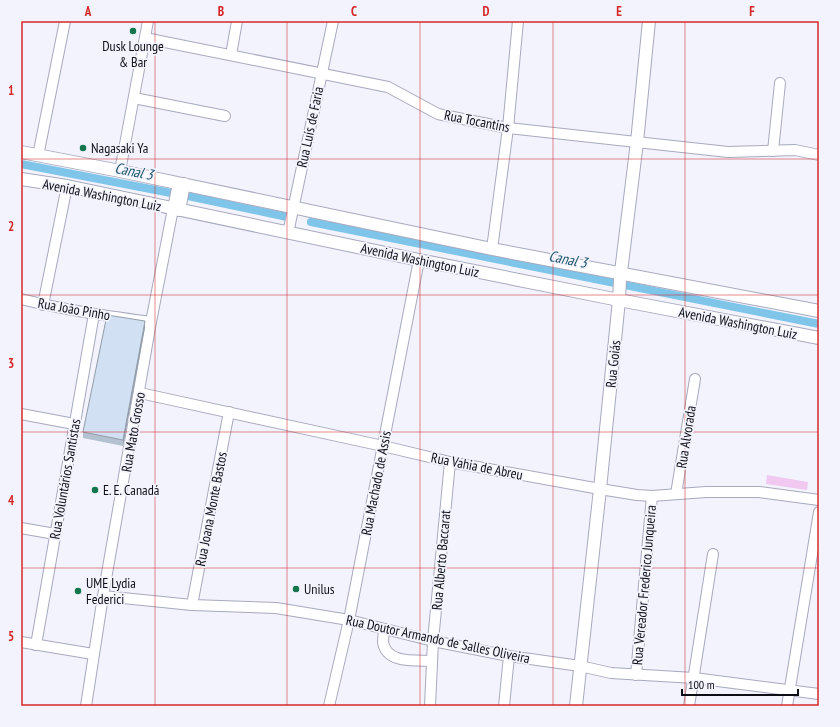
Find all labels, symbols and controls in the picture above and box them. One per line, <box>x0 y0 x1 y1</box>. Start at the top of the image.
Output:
text: A <box>84 3 92 20</box>
text: B <box>218 3 224 20</box>
text: C <box>351 3 357 20</box>
text: D <box>483 3 490 20</box>
text: E <box>616 3 622 20</box>
text: F <box>749 3 755 20</box>
marker: Dusk Lounge & Bar <box>128 26 138 36</box>
place label: Dusk Lounge & Bar <box>102 37 164 71</box>
text: 1 <box>8 82 14 99</box>
street label: Rua Luís de Faria <box>293 85 327 169</box>
street label: Rua Tocantins <box>443 106 512 136</box>
place label: Nagasaki Ya <box>91 139 148 157</box>
marker: Nagasaki Ya <box>78 143 88 153</box>
water label: Canal 3 <box>113 158 157 184</box>
street label: Avenida Washington Luiz <box>41 175 163 215</box>
text: 2 <box>8 218 14 235</box>
street label: Avenida Washington Luiz <box>359 239 481 281</box>
water label: Canal 3 <box>547 246 591 272</box>
street label: Rua João Pinho <box>36 294 112 324</box>
street label: Avenida Washington Luiz <box>677 303 799 343</box>
street label: Rua Goiás <box>602 339 624 389</box>
text: 3 <box>8 355 14 372</box>
street label: Rua Mato Grosso <box>117 391 149 473</box>
street label: Rua Alvorada <box>672 404 700 470</box>
street label: Rua Voluntários Santistas <box>46 417 84 541</box>
street label: Rua Machado de Assis <box>357 429 395 537</box>
street label: Rua Vahia de Abreu <box>430 448 524 484</box>
street label: Rua Joana Monte Bastos <box>191 450 231 568</box>
place label: E. E. Canadá <box>103 481 159 499</box>
marker: E. E. Canadá <box>90 485 100 495</box>
text: 4 <box>8 492 15 509</box>
street label: Rua Vereador Frederico Junqueira <box>628 504 660 666</box>
street label: Rua Alberto Baccarat <box>428 509 454 611</box>
place label: UME Lydia Federici <box>86 574 136 608</box>
place label: Unilus <box>304 580 335 598</box>
marker: Unilus <box>291 584 301 594</box>
marker: UME Lydia Federici <box>73 586 83 596</box>
street label: Rua Doutor Armando de Salles Oliveira <box>344 611 532 667</box>
text: 5 <box>8 628 14 645</box>
scale bar <box>682 671 798 697</box>
text: 100 m <box>688 677 715 692</box>

